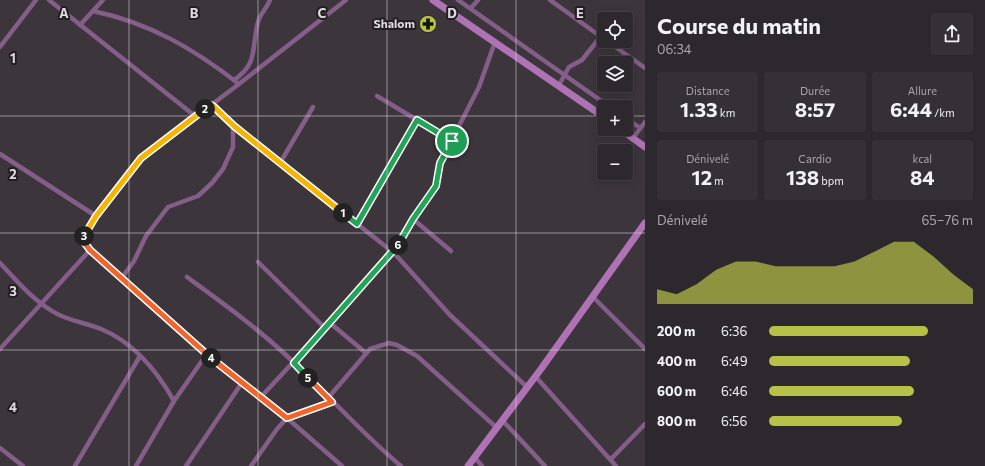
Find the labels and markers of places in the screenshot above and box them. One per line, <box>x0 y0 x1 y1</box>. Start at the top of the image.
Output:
pharmacy icon: Shalom <box>418 14 438 34</box>
place label: Shalom <box>374 16 415 30</box>
pin: 2 <box>195 99 215 119</box>
pin <box>435 124 469 158</box>
pin: 1 <box>333 203 353 223</box>
pin: 3 <box>74 226 94 246</box>
pin: 6 <box>388 235 408 255</box>
pin: 4 <box>201 348 221 368</box>
pin: 5 <box>298 368 318 388</box>

